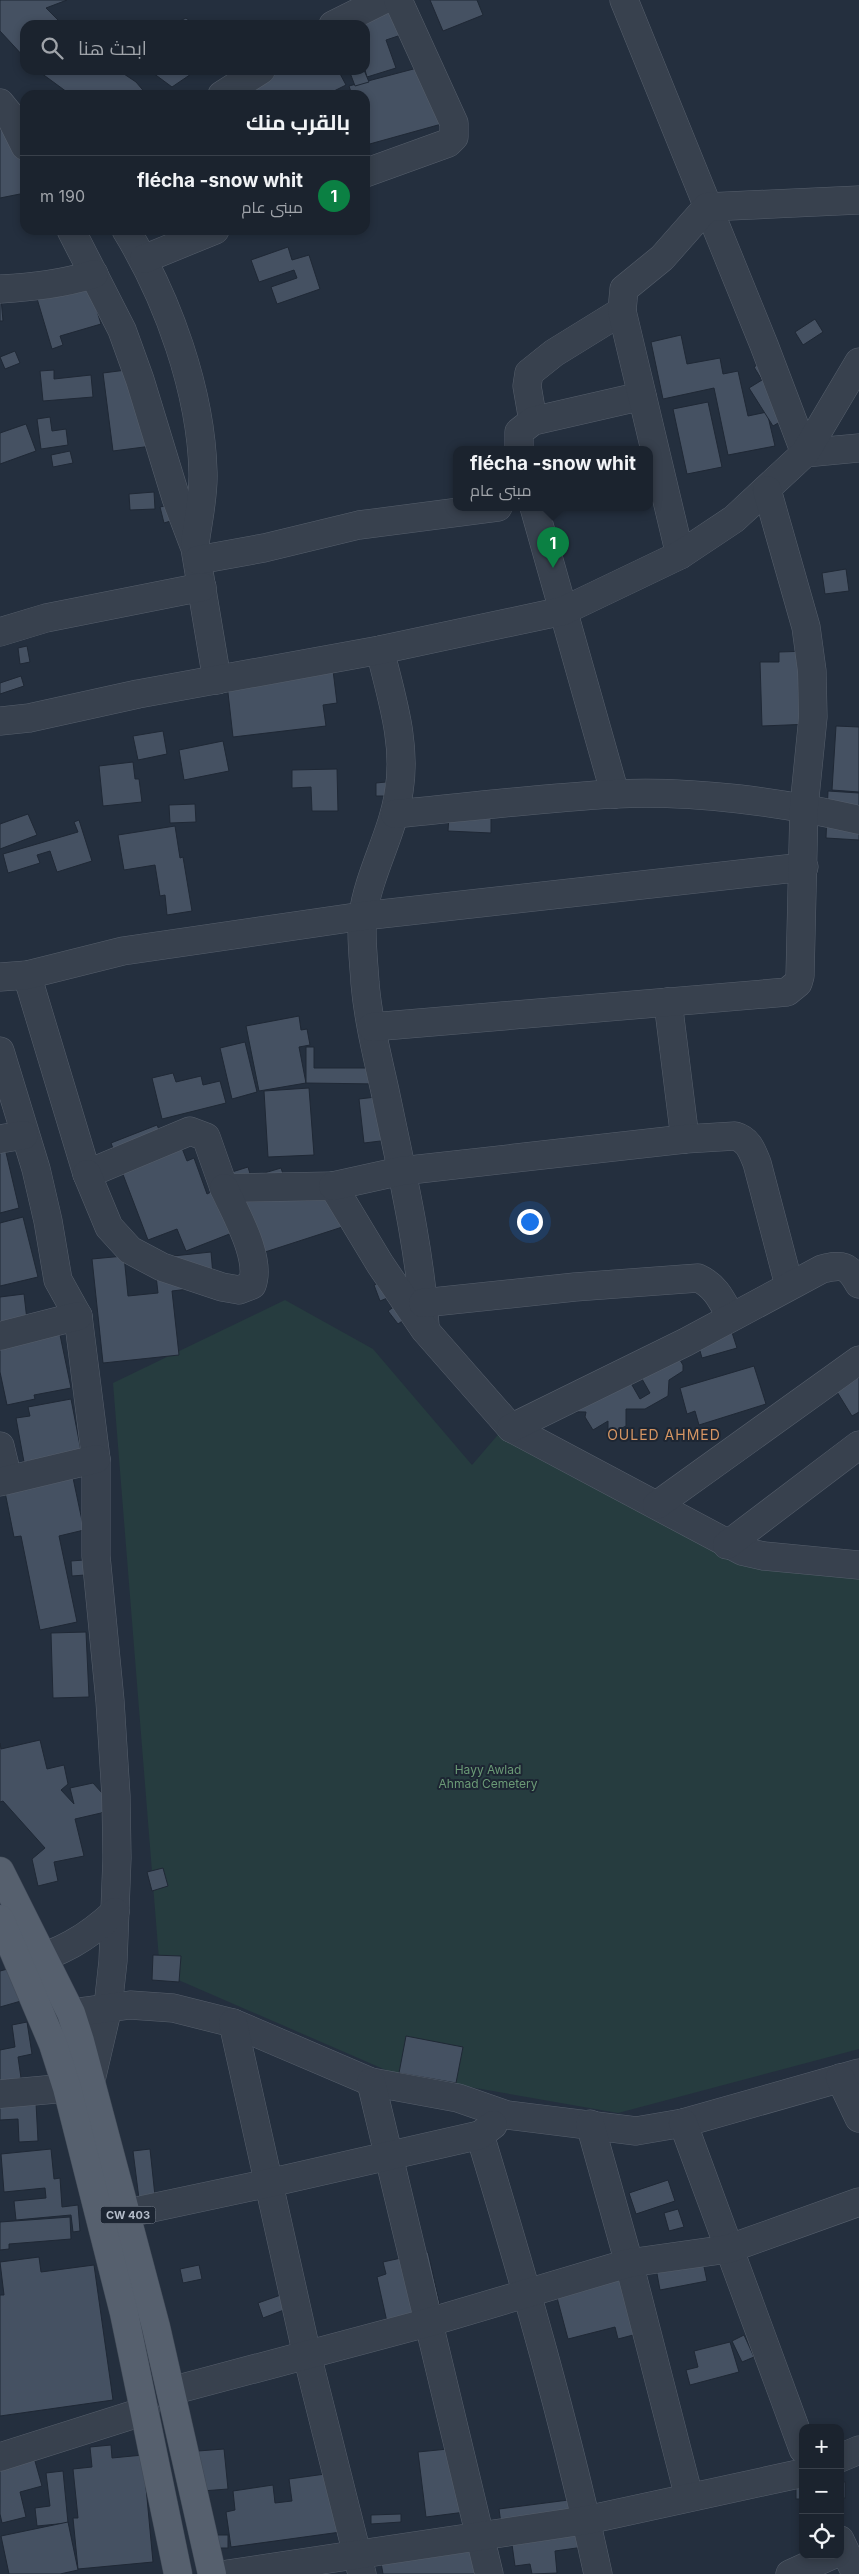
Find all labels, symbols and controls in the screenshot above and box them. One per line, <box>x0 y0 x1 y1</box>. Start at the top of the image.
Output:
search box <box>20 20 370 75</box>
icon: search <box>38 34 66 62</box>
text: ابحث هنا <box>78 37 147 60</box>
text: بالقرب منك <box>246 110 350 135</box>
text: flécha -snow whit <box>137 169 303 192</box>
text: 190 m <box>40 186 85 206</box>
text: 1 <box>331 186 337 206</box>
text: مبنى عام <box>242 197 303 217</box>
popup <box>453 446 653 511</box>
text: flécha -snow whit <box>470 452 636 475</box>
text: مبنى عام <box>470 480 531 500</box>
pin: 1 <box>537 527 569 568</box>
your location <box>517 1209 543 1235</box>
district label: OULED AHMED <box>607 1426 721 1443</box>
park label: Hayy Awlad Ahmad Cemetery <box>439 1762 538 1791</box>
road number: CW 403 <box>100 2206 156 2224</box>
map controls <box>799 2424 844 2559</box>
button: + <box>799 2424 844 2469</box>
button: − <box>799 2469 844 2514</box>
button: locate <box>799 2514 844 2559</box>

